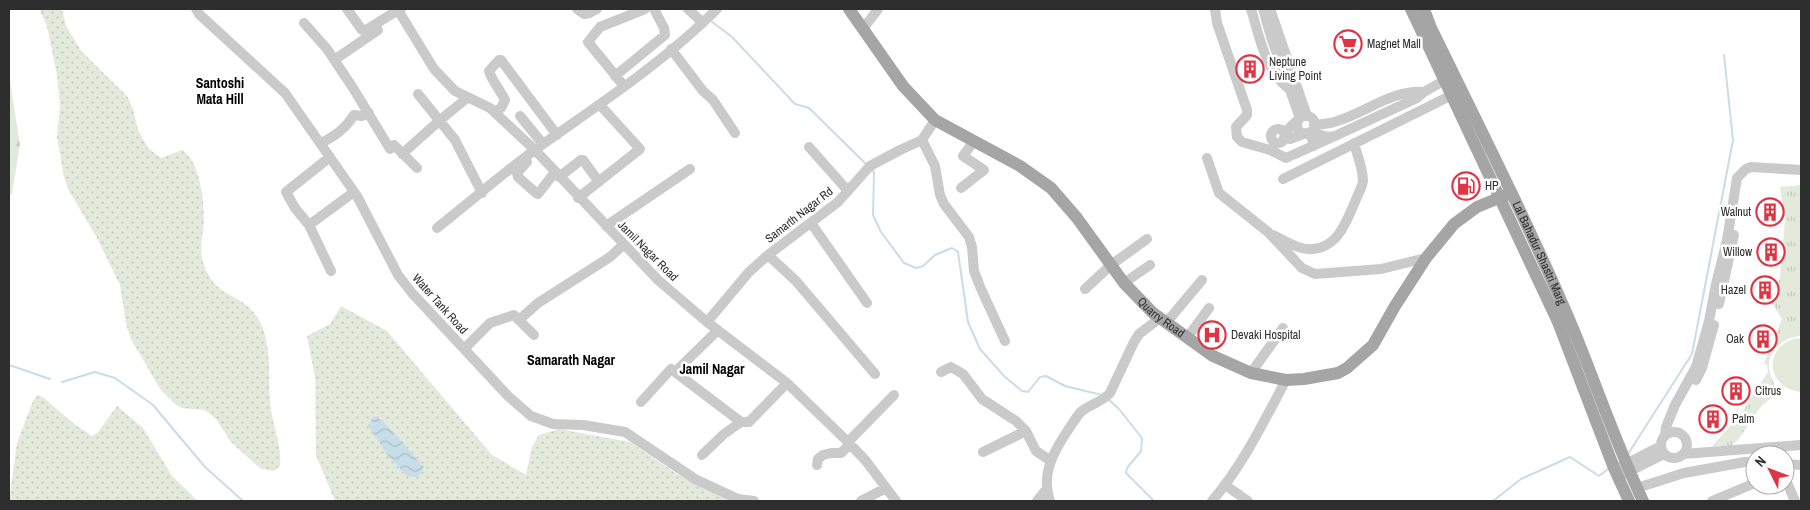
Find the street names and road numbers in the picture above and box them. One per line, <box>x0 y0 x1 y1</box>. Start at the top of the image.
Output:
street label: Samarth Nagar Rd <box>762 183 836 247</box>
street label: Lal Bahadur Shastri Marg <box>1509 199 1570 308</box>
street label: Jamil Nagar Road <box>614 217 682 285</box>
street label: Water Tank Road <box>409 271 471 337</box>
street label: Quarry Road <box>1134 294 1188 341</box>

